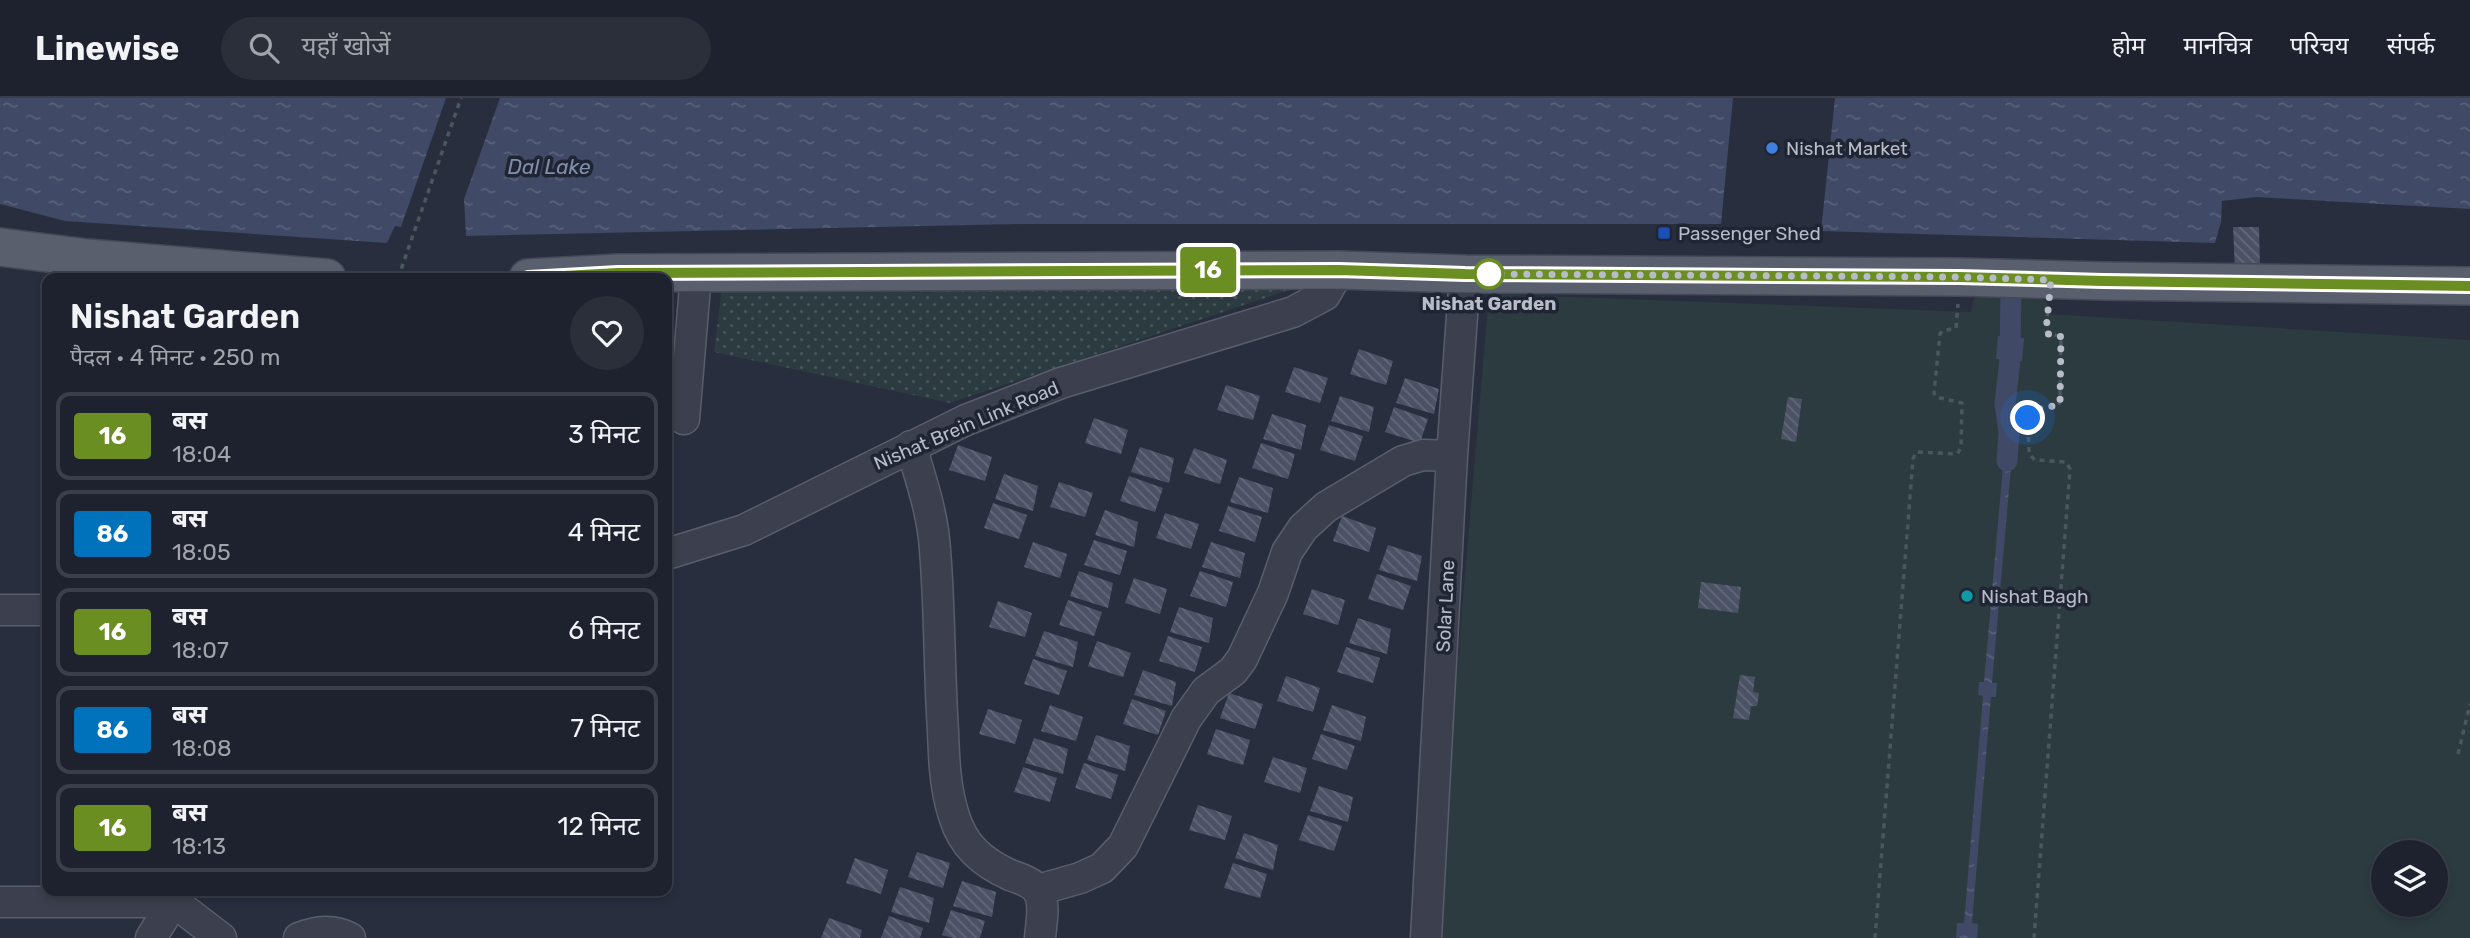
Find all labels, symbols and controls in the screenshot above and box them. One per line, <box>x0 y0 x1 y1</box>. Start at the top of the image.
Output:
search box <box>221 17 711 80</box>
text: Linewise <box>35 29 179 68</box>
icon: search <box>245 29 283 67</box>
text: यहाँ खोजें <box>301 31 391 62</box>
text: होम <box>2112 32 2145 60</box>
text: मानचित्र <box>2183 32 2252 60</box>
text: परिचय <box>2290 32 2349 60</box>
text: संपर्क <box>2387 32 2435 60</box>
place label: Nishat Market <box>1786 137 1908 160</box>
marker: Nishat Market <box>1764 140 1780 156</box>
water label: Dal Lake <box>507 154 591 179</box>
place label: Passenger Shed <box>1678 222 1821 245</box>
marker: Passenger Shed <box>1656 225 1672 241</box>
line badge: 16 <box>1176 247 1240 293</box>
text: 16 <box>1194 256 1222 284</box>
marker: Nishat Garden <box>1474 259 1504 289</box>
place label: Nishat Garden <box>1422 292 1556 315</box>
button: heart <box>570 296 644 370</box>
text: Nishat Garden <box>70 297 300 336</box>
text: पैदल · 4 मिनट · 250 m <box>70 343 280 371</box>
street label: Nishat Brein Link Road <box>870 376 1062 475</box>
your location <box>2010 400 2045 435</box>
text: बस <box>172 405 207 436</box>
text: 3 मिनट <box>568 419 640 450</box>
text: 16 <box>99 422 126 450</box>
text: 18:04 <box>172 440 231 468</box>
text: बस <box>172 503 207 534</box>
text: 4 मिनट <box>568 517 640 548</box>
text: 86 <box>97 520 128 548</box>
text: 18:05 <box>172 538 231 566</box>
street label: Solar Lane <box>1432 559 1459 653</box>
place label: Nishat Bagh <box>1981 585 2089 608</box>
marker: Nishat Bagh <box>1959 588 1975 604</box>
text: बस <box>172 601 207 632</box>
text: 6 मिनट <box>568 615 640 646</box>
text: 16 <box>99 618 126 646</box>
text: 18:07 <box>172 636 229 664</box>
text: बस <box>172 699 207 730</box>
text: 7 मिनट <box>570 713 640 744</box>
text: 86 <box>97 716 128 744</box>
text: 18:08 <box>172 734 232 762</box>
text: बस <box>172 797 207 828</box>
text: 12 मिनट <box>557 811 640 842</box>
text: 16 <box>99 814 126 842</box>
text: 18:13 <box>172 832 226 860</box>
map controls <box>2371 840 2448 917</box>
button: layers <box>2371 840 2448 917</box>

